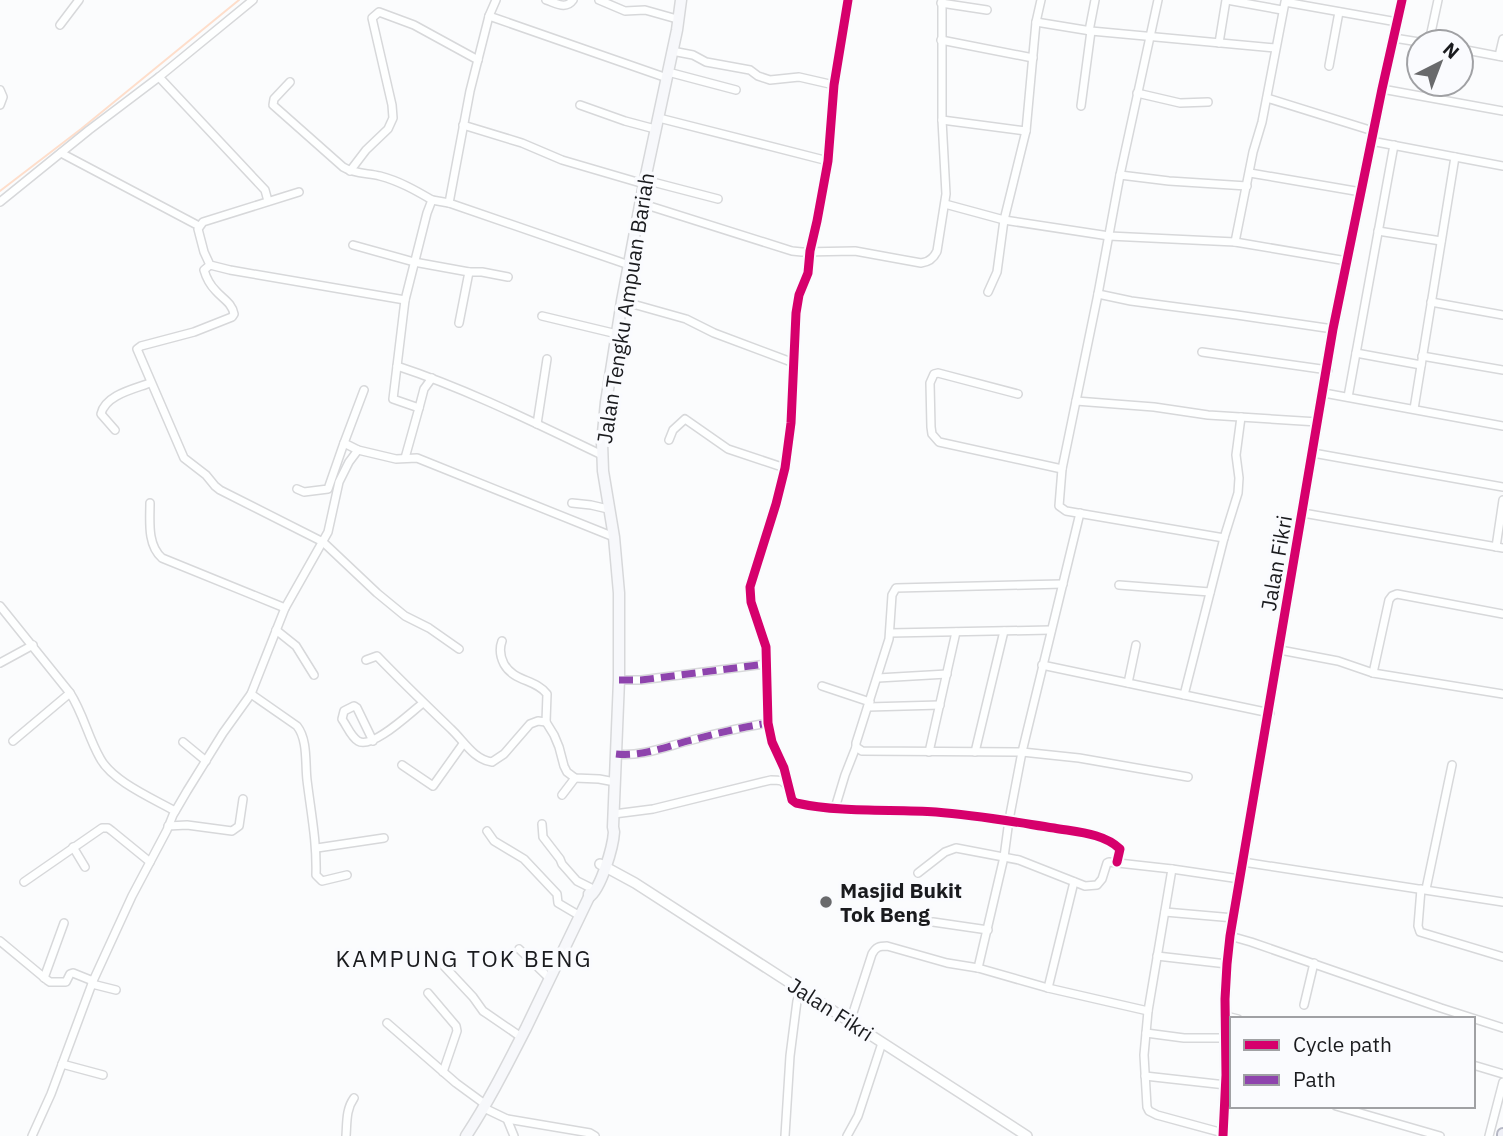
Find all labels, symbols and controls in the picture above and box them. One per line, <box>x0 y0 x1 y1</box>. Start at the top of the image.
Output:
north arrow <box>1405 28 1475 98</box>
text: N <box>1438 37 1465 64</box>
street label: Jalan Tengku Ampuan Bariah <box>590 171 660 445</box>
street label: Jalan Fikri <box>1254 513 1298 613</box>
place label: Masjid Bukit Tok Beng <box>840 876 962 928</box>
marker: Masjid Bukit Tok Beng <box>818 894 834 910</box>
district label: KAMPUNG TOK BENG <box>336 943 592 973</box>
street label: Jalan Fikri <box>783 971 879 1047</box>
legend <box>1230 1017 1475 1108</box>
text: Cycle path <box>1293 1030 1392 1058</box>
text: Path <box>1293 1065 1336 1093</box>

